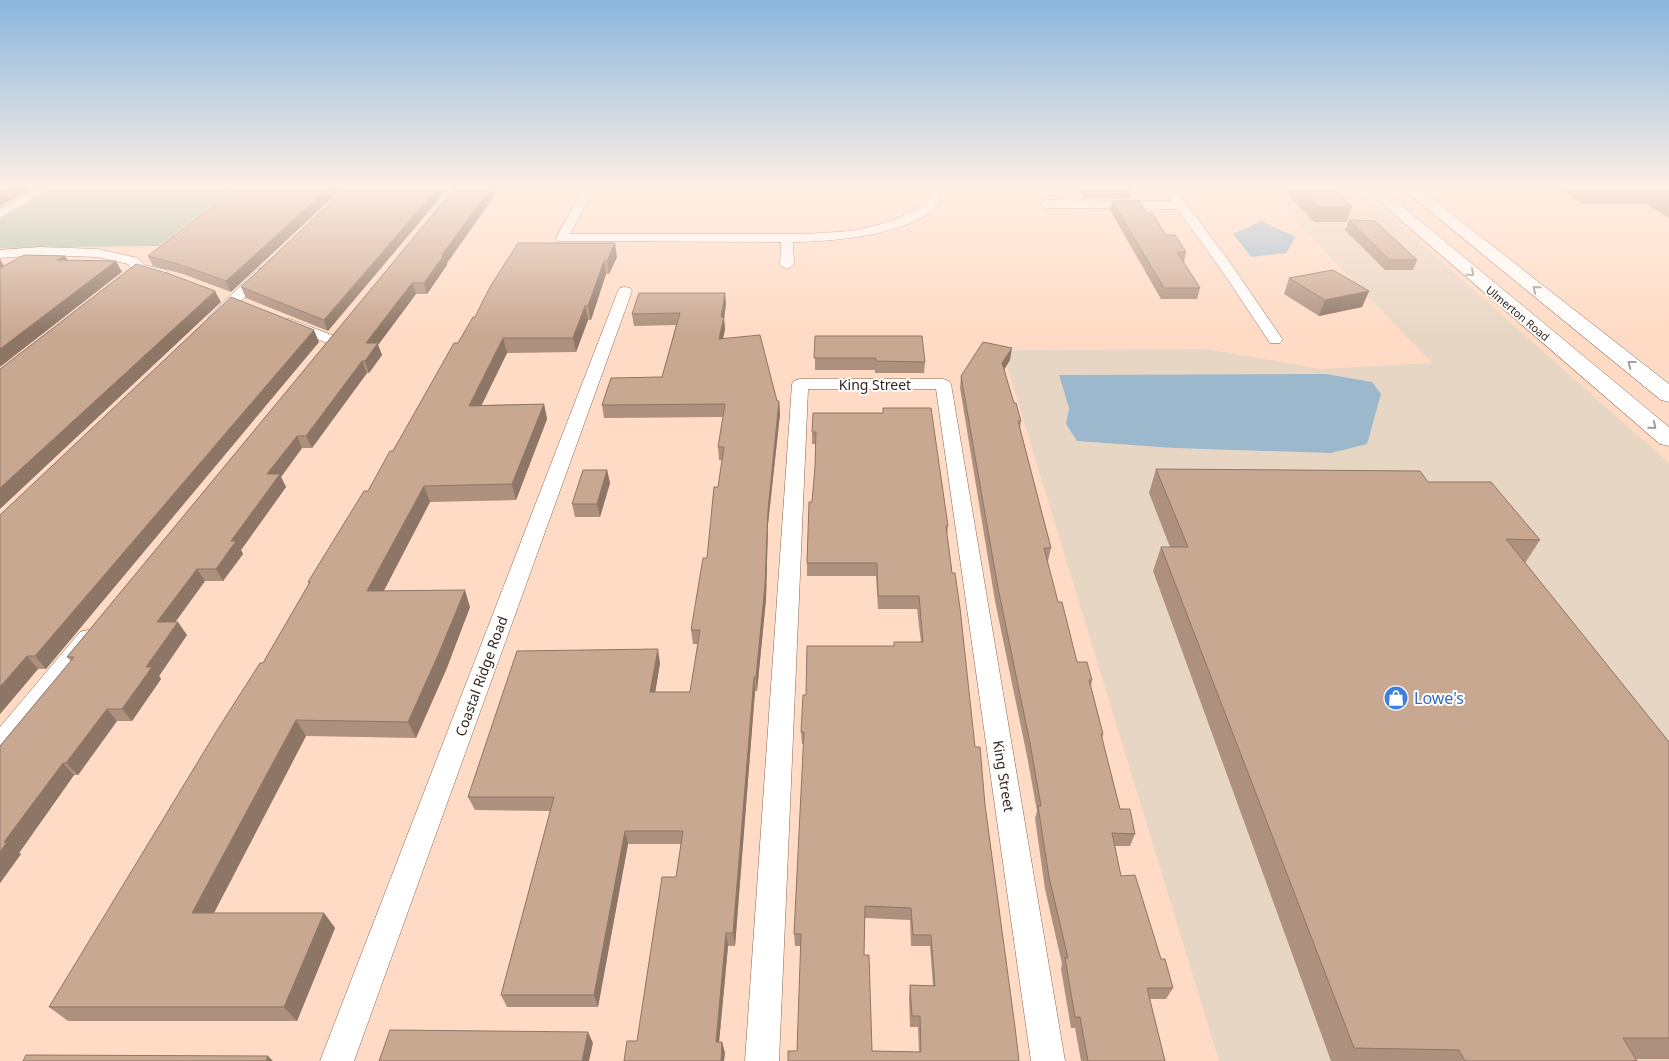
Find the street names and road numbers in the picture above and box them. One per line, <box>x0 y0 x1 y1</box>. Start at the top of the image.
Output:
street label: Ulmerton Road <box>1483 282 1553 344</box>
street label: King Street <box>839 375 911 394</box>
street label: Coastal Ridge Road <box>450 613 512 739</box>
street label: King Street <box>989 739 1019 813</box>

